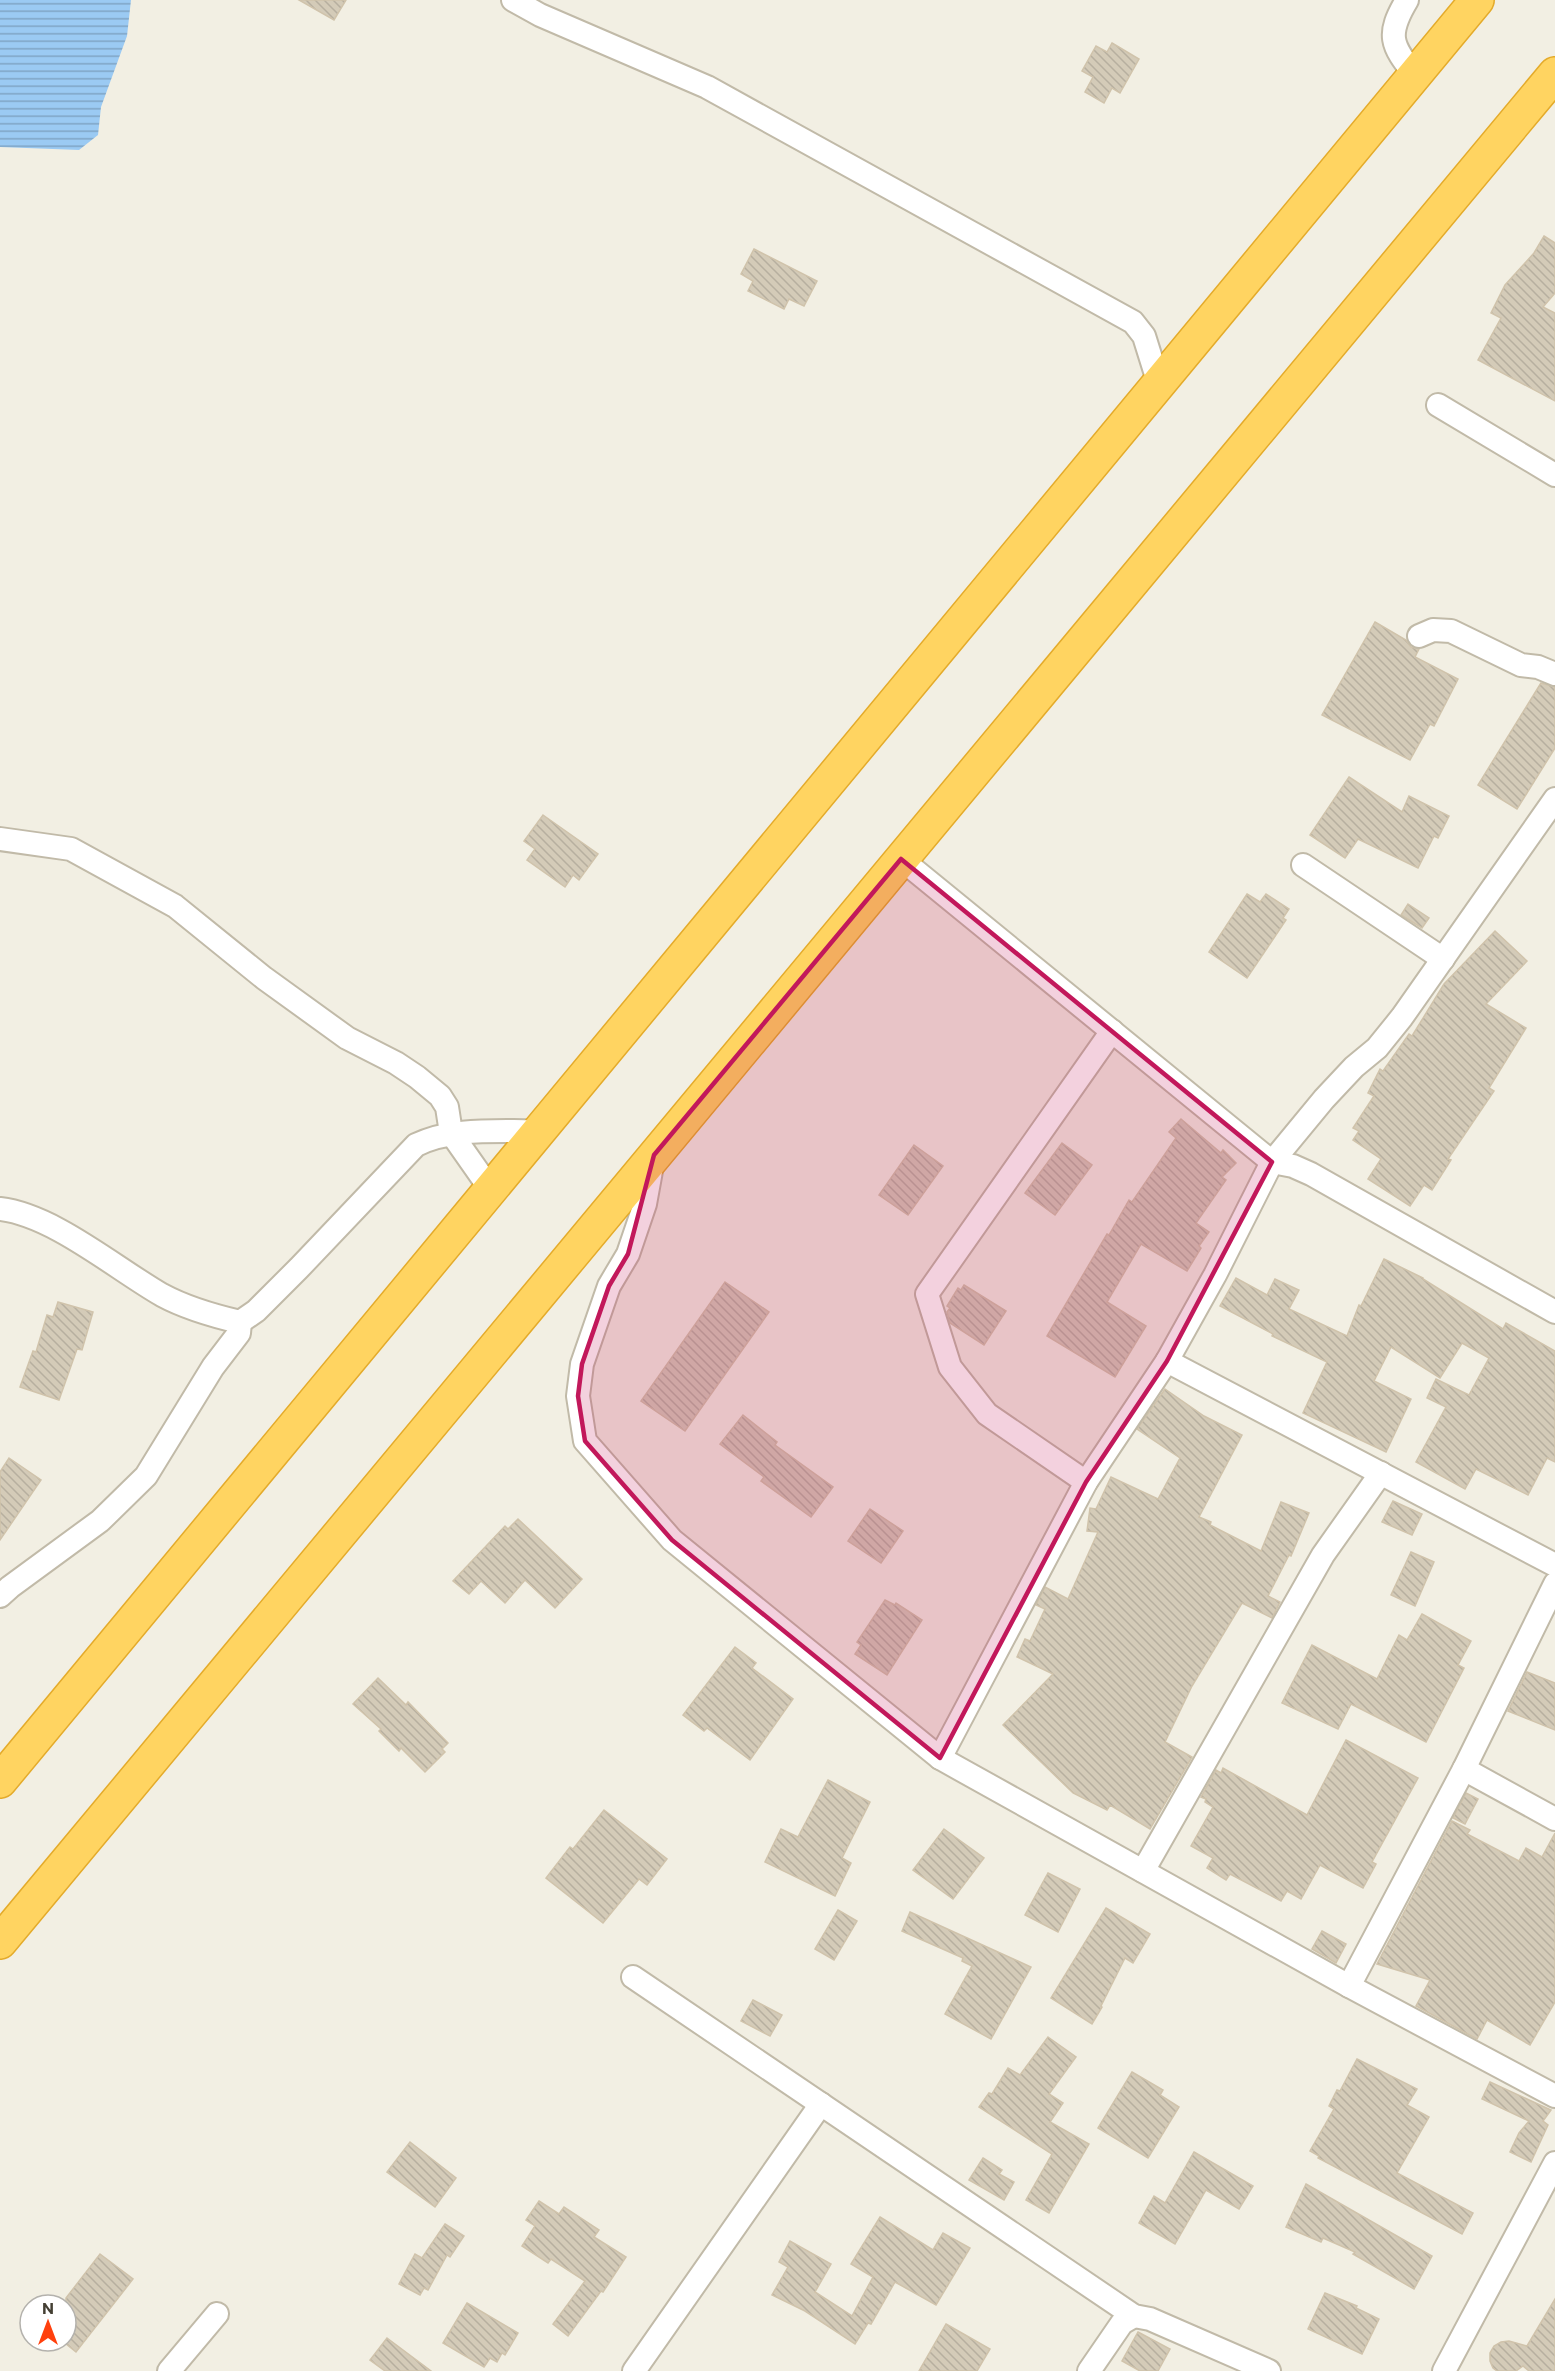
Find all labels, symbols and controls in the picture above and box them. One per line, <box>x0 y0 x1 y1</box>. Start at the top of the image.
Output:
north arrow <box>18 2293 78 2353</box>
text: N <box>42 2298 54 2317</box>

